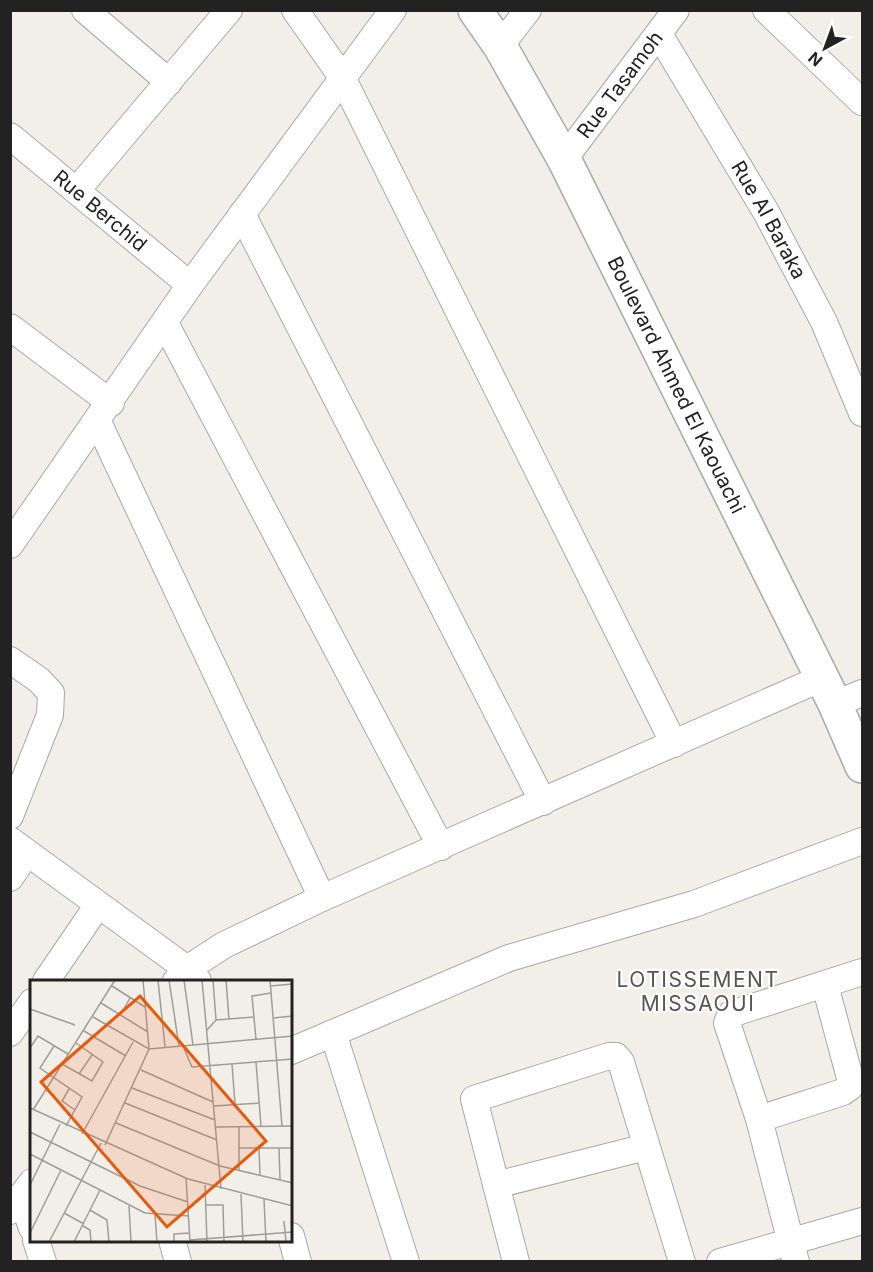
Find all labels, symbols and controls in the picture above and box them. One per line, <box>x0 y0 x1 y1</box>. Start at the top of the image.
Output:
north arrow <box>795 18 855 78</box>
street label: Rue Tasamoh <box>572 26 668 143</box>
text: N <box>804 48 826 71</box>
street label: Rue Al Baraka <box>726 157 811 283</box>
street label: Rue Berchid <box>48 165 152 256</box>
street label: Boulevard Ahmed El Kaouachi <box>602 253 750 517</box>
district label: LOTISSEMENT MISSAOUI <box>617 967 779 1016</box>
inset map <box>30 980 292 1242</box>

